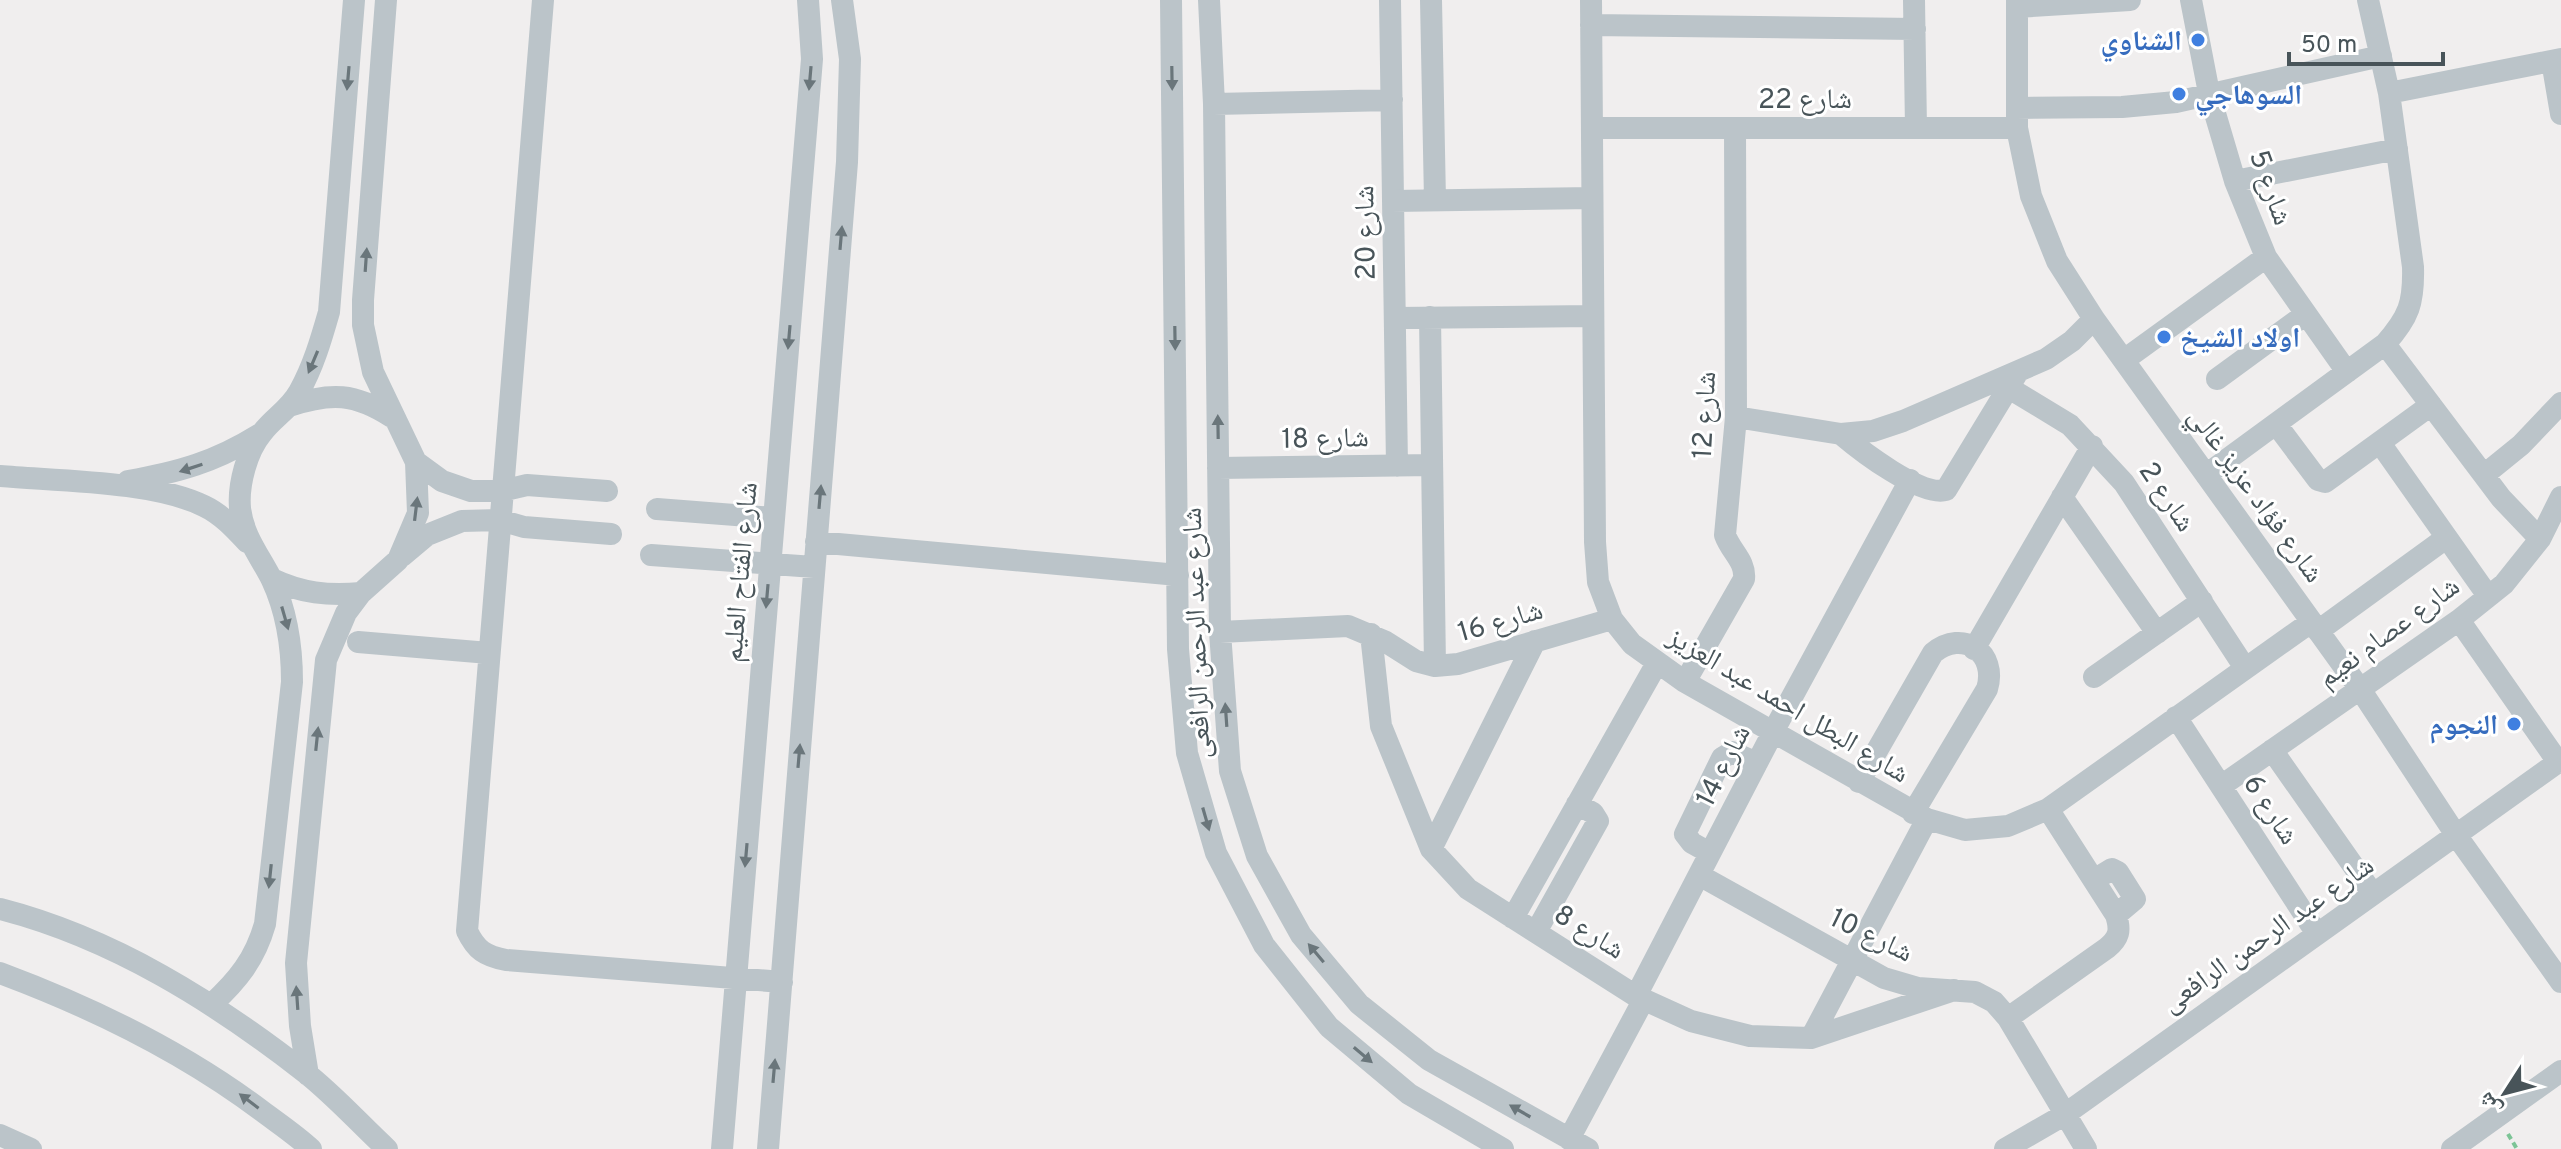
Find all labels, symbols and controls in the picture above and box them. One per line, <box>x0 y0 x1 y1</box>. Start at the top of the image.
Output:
scale bar <box>2289 16 2443 66</box>
place label: الشناوي <box>2100 25 2182 63</box>
marker: الشناوي <box>2189 31 2207 49</box>
text: 50 m <box>2301 31 2357 61</box>
one-way arrow <box>341 66 354 91</box>
one-way arrow <box>803 66 816 91</box>
one-way arrow <box>1166 66 1178 91</box>
place label: السوهاجي <box>2195 79 2302 117</box>
street label: شارع 22 <box>1758 83 1852 119</box>
marker: السوهاجي <box>2170 85 2188 103</box>
street label: شارع 5 <box>2239 146 2299 230</box>
street label: شارع 20 <box>1348 185 1386 281</box>
one-way arrow <box>835 225 848 250</box>
one-way arrow <box>360 247 373 272</box>
place label: اولاد الشيخ <box>2180 322 2300 358</box>
one-way arrow <box>782 325 795 350</box>
one-way arrow <box>1169 326 1181 351</box>
marker: اولاد الشيخ <box>2155 328 2173 346</box>
one-way arrow <box>306 350 319 374</box>
street label: شارع 12 <box>1686 371 1726 460</box>
street label: شارع فؤاد عزيز غالي <box>2177 401 2331 592</box>
one-way arrow <box>1212 414 1224 439</box>
street label: شارع 18 <box>1281 421 1369 459</box>
street label: شارع 2 <box>2129 456 2202 540</box>
one-way arrow <box>179 462 203 474</box>
street label: شارع الفتاح العليم <box>716 481 768 664</box>
one-way arrow <box>814 484 827 509</box>
one-way arrow <box>409 496 422 521</box>
street label: شارع عبد الرحمن الرافعى <box>1176 507 1220 759</box>
street label: شارع عصام نعيم <box>2312 570 2468 697</box>
one-way arrow <box>760 584 773 609</box>
street label: شارع 16 <box>1454 594 1548 652</box>
one-way arrow <box>279 607 292 631</box>
street label: شارع البطل احمد عبد العزيز <box>1659 620 1915 793</box>
one-way arrow <box>1219 702 1232 727</box>
place label: النجوم <box>2430 709 2498 745</box>
marker: النجوم <box>2505 715 2523 733</box>
street label: شارع 14 <box>1689 719 1760 813</box>
one-way arrow <box>310 726 323 751</box>
one-way arrow <box>793 743 806 768</box>
street label: شارع 6 <box>2234 769 2305 853</box>
one-way arrow <box>1200 807 1213 831</box>
one-way arrow <box>739 843 752 868</box>
street label: شارع عبد الرحمن الرافعى <box>2155 849 2382 1022</box>
one-way arrow <box>264 864 277 889</box>
street label: شارع 8 <box>1546 898 1631 969</box>
street label: شارع 10 <box>1823 901 1918 972</box>
one-way arrow <box>1308 944 1325 964</box>
one-way arrow <box>290 985 303 1010</box>
one-way arrow <box>1353 1046 1373 1063</box>
north arrow <box>2465 1053 2545 1133</box>
one-way arrow <box>768 1058 781 1083</box>
text: ش <box>2473 1086 2509 1121</box>
one-way arrow <box>239 1094 259 1110</box>
one-way arrow <box>1508 1104 1531 1118</box>

